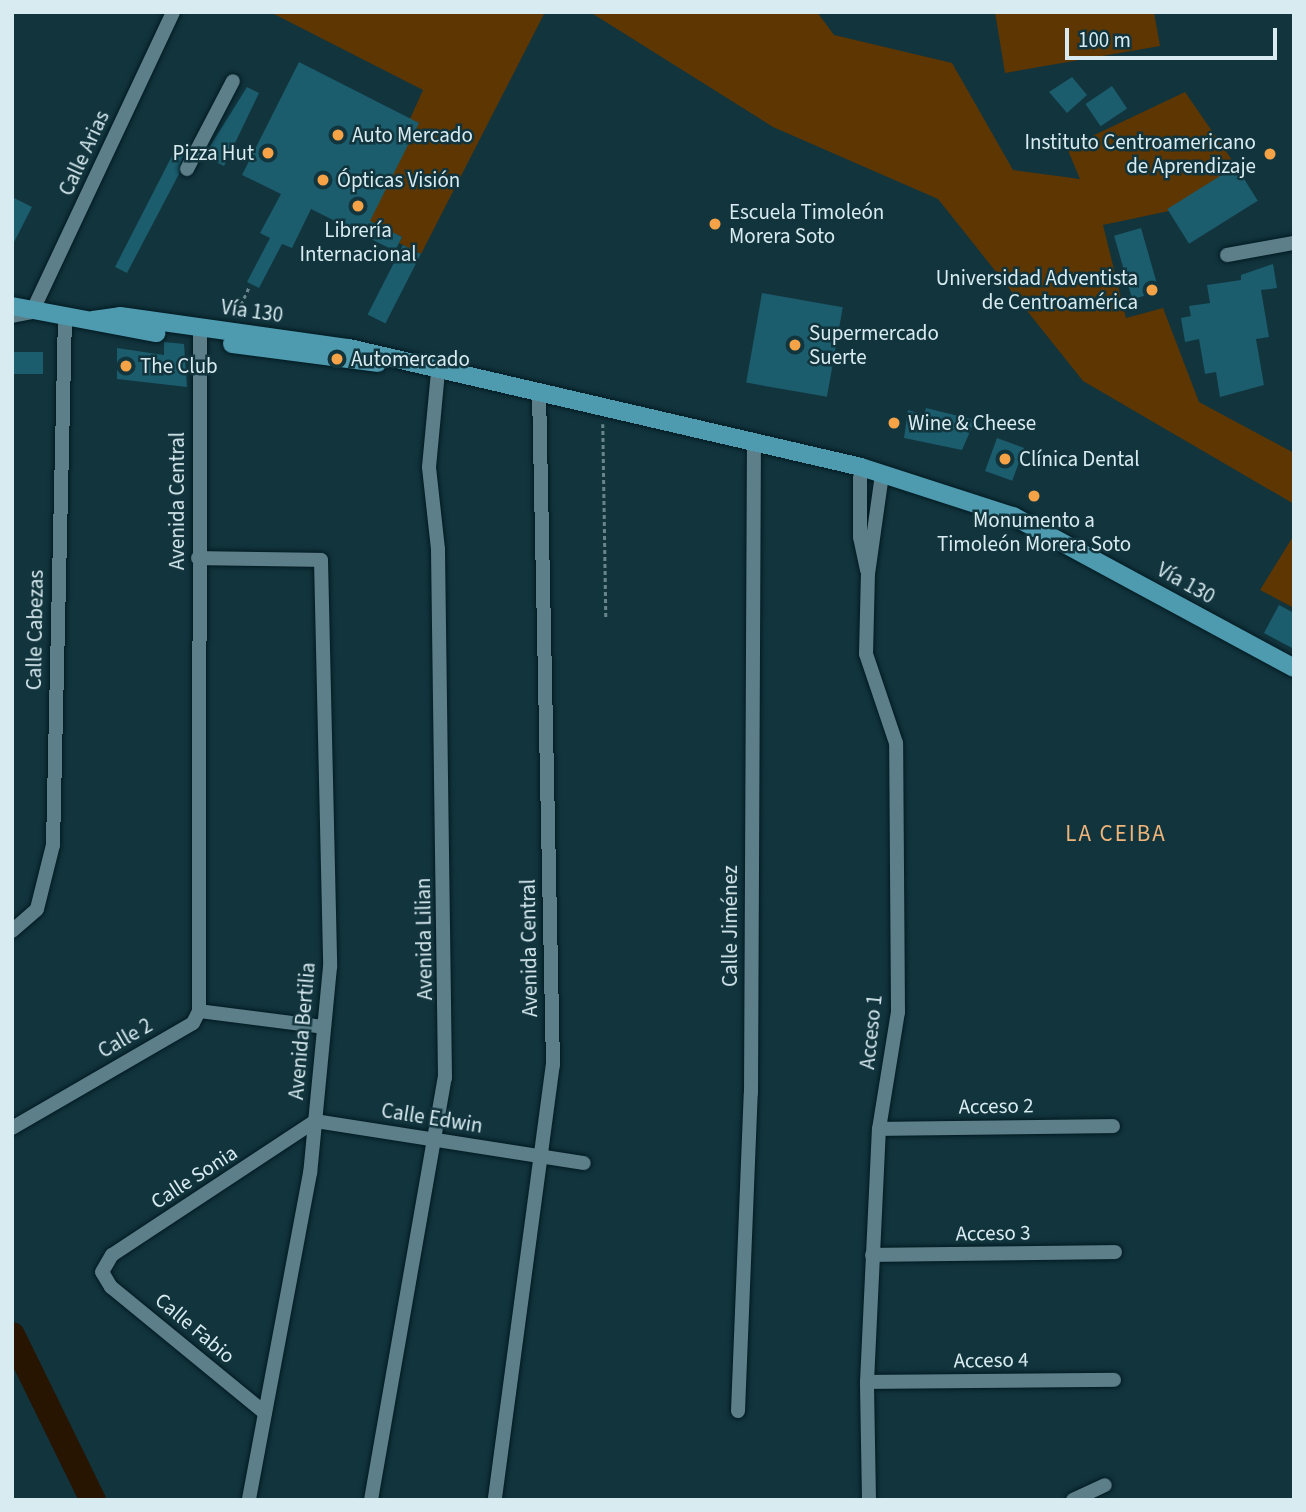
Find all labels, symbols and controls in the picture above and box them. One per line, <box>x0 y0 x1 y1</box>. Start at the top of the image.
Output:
scale bar <box>1068 14 1280 58</box>
text: 100 m <box>1078 25 1131 55</box>
street label: Calle Arias <box>53 106 115 200</box>
place label: Auto Mercado <box>352 122 473 148</box>
marker: Auto Mercado <box>330 127 346 143</box>
place label: Instituto Centroamericano de Aprendizaje <box>1025 129 1256 179</box>
place label: Pizza Hut <box>173 140 254 166</box>
marker: Pizza Hut <box>260 145 276 161</box>
marker: Instituto Centroamericano de Aprendizaje <box>1262 146 1278 162</box>
place label: Ópticas Visión <box>337 167 460 193</box>
marker: Ópticas Visión <box>315 172 331 188</box>
marker: Librería Internacional <box>350 198 366 214</box>
place label: Escuela Timoleón Morera Soto <box>729 199 884 249</box>
marker: Escuela Timoleón Morera Soto <box>707 216 723 232</box>
place label: Librería Internacional <box>299 217 417 267</box>
place label: Universidad Adventista de Centroamérica <box>936 265 1138 315</box>
marker: Universidad Adventista de Centroamérica <box>1144 282 1160 298</box>
street label: Vía 130 <box>219 294 285 328</box>
place label: Supermercado Suerte <box>809 320 939 370</box>
marker: Supermercado Suerte <box>787 337 803 353</box>
place label: Automercado <box>351 346 470 372</box>
marker: Automercado <box>329 351 345 367</box>
place label: The Club <box>140 353 218 379</box>
marker: The Club <box>118 358 134 374</box>
place label: Wine & Cheese <box>908 410 1036 436</box>
marker: Wine & Cheese <box>886 415 902 431</box>
street label: Avenida Central <box>164 432 190 570</box>
place label: Clínica Dental <box>1019 446 1140 472</box>
marker: Clínica Dental <box>997 451 1013 467</box>
marker: Monumento a Timoleón Morera Soto <box>1026 488 1042 504</box>
place label: Monumento a Timoleón Morera Soto <box>937 507 1131 557</box>
street label: Vía 130 <box>1153 557 1219 609</box>
street label: Calle Cabezas <box>21 570 49 690</box>
district label: LA CEIBA <box>1066 820 1166 848</box>
street label: Calle Jiménez <box>717 865 743 987</box>
street label: Avenida Lilian <box>410 878 438 1000</box>
street label: Avenida Central <box>515 879 543 1017</box>
street label: Avenida Bertilia <box>283 961 321 1101</box>
street label: Acceso 1 <box>855 993 887 1071</box>
street label: Calle 2 <box>93 1013 157 1063</box>
street label: Acceso 2 <box>958 1093 1034 1119</box>
street label: Calle Edwin <box>380 1098 484 1138</box>
street label: Calle Sonia <box>146 1140 242 1214</box>
street label: Acceso 3 <box>955 1220 1031 1246</box>
street label: Calle Fabio <box>150 1287 240 1369</box>
street label: Acceso 4 <box>953 1347 1029 1373</box>

